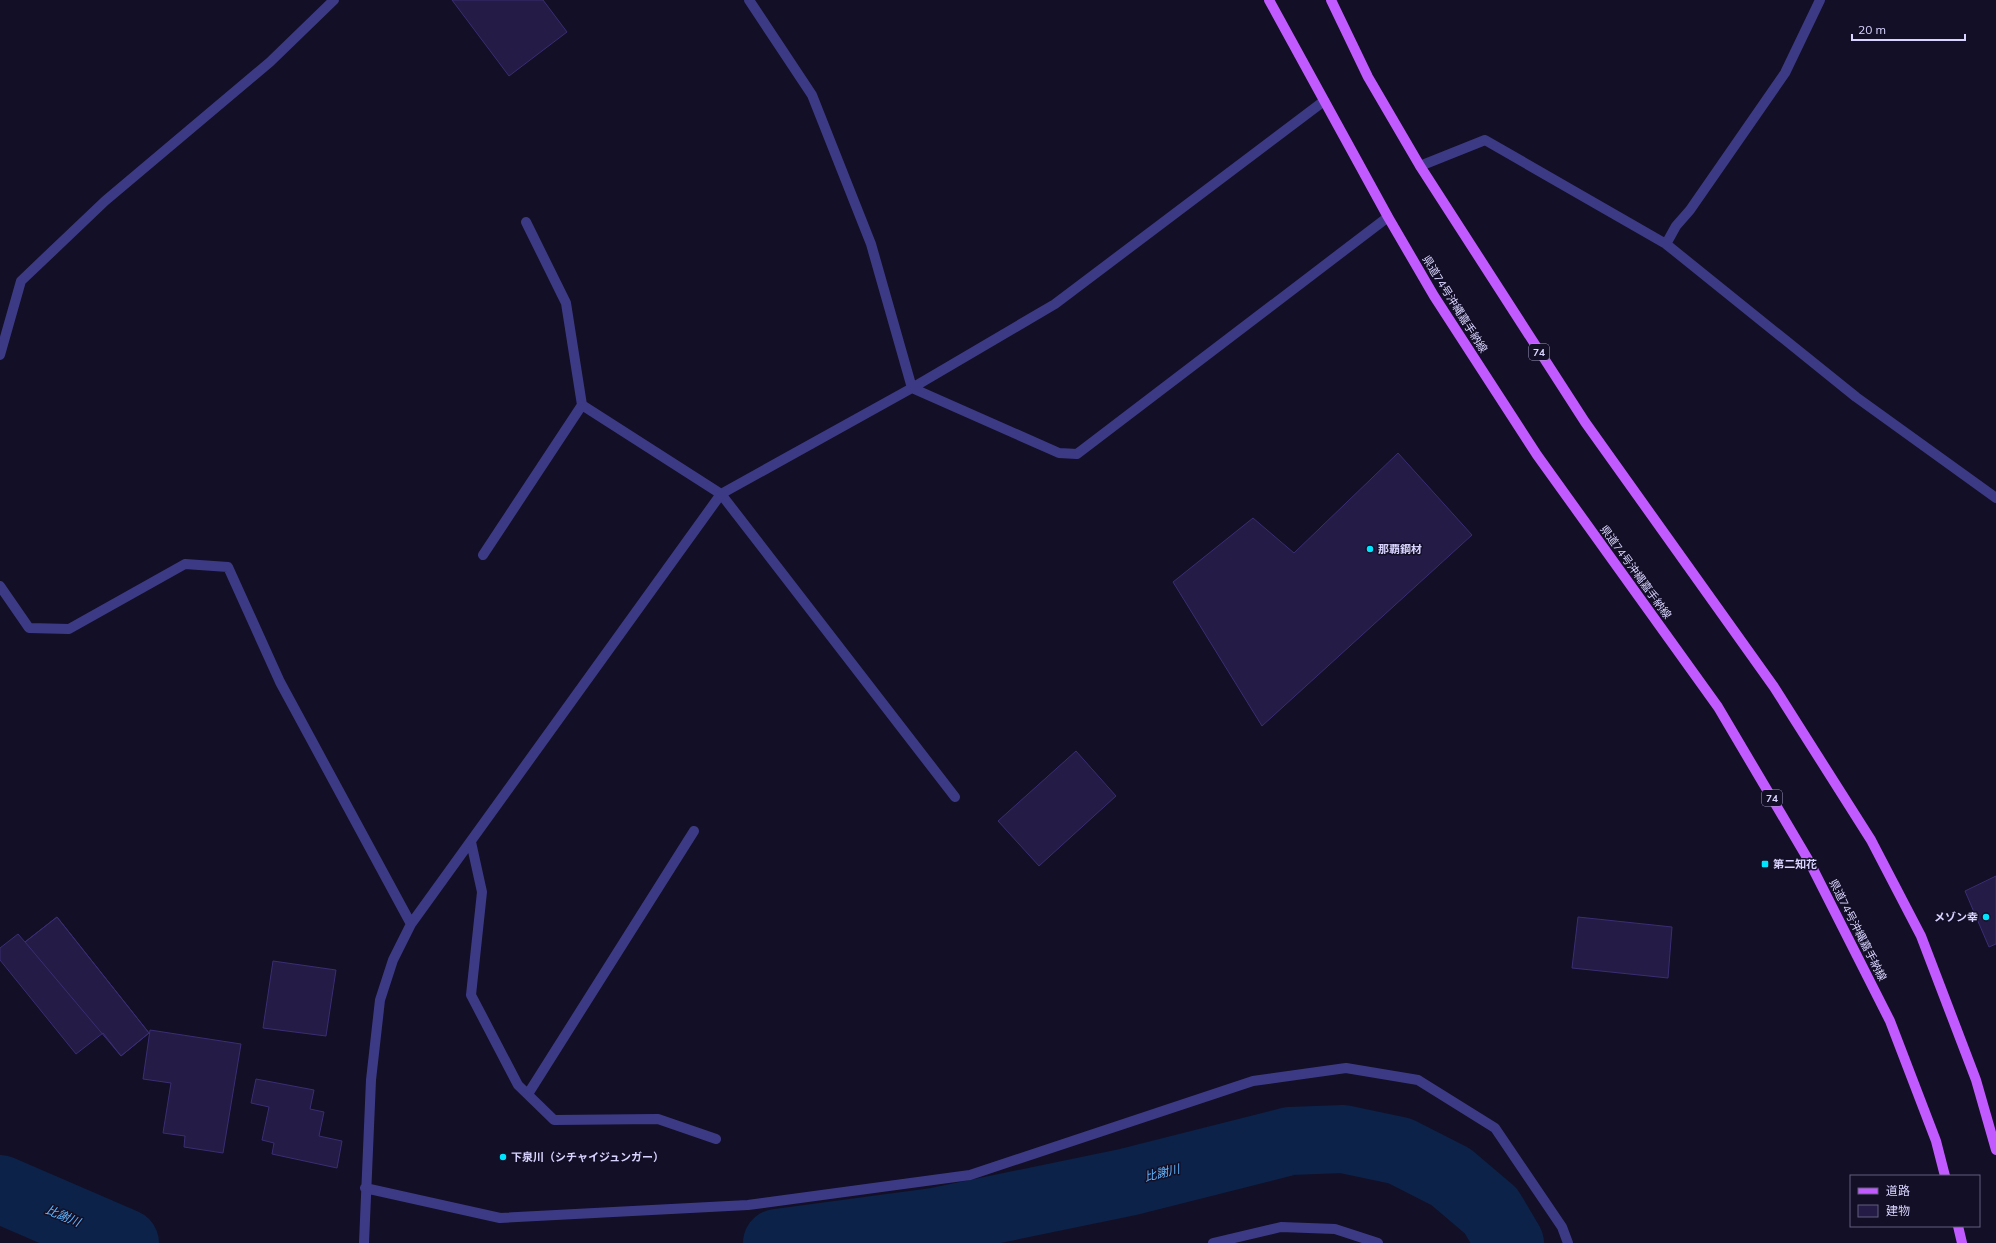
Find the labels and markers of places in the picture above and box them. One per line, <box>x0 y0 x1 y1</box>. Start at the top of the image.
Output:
place label: 那覇鋼材 <box>1378 542 1422 556</box>
marker: 那覇鋼材 <box>1365 544 1375 554</box>
place label: 第二知花 <box>1773 857 1817 871</box>
marker: 第二知花 <box>1760 859 1770 869</box>
place label: メゾン幸 <box>1934 910 1978 924</box>
marker: メゾン幸 <box>1981 912 1991 922</box>
place label: 下泉川（シチャイジュンガー） <box>511 1150 664 1164</box>
marker: 下泉川（シチャイジュンガー） <box>498 1152 508 1162</box>

